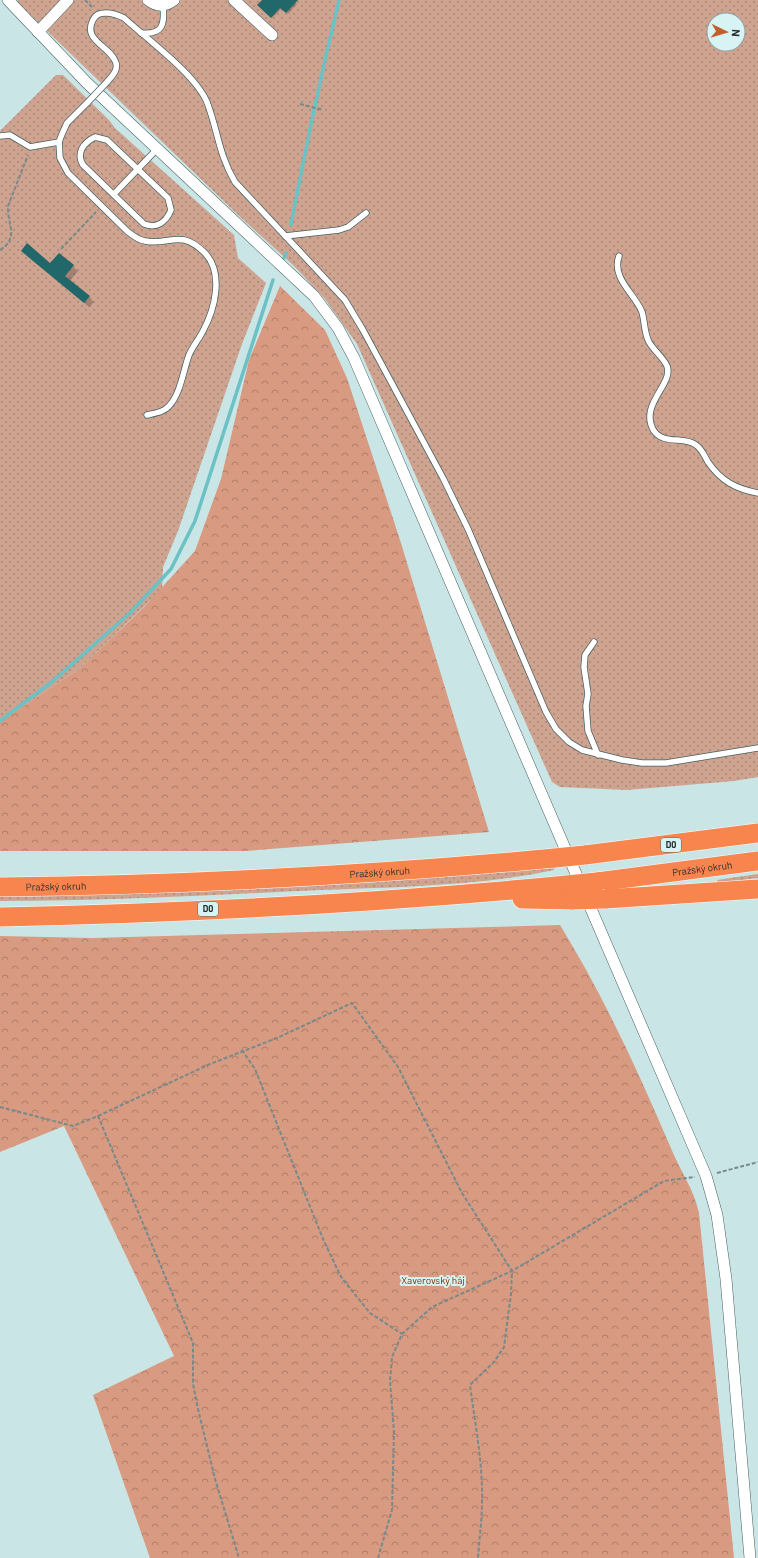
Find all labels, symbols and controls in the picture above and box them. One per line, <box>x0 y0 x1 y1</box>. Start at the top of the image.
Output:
north arrow <box>706 12 746 52</box>
text: N <box>730 29 743 37</box>
road number: D0 <box>661 838 681 852</box>
street label: Pražský okruh <box>671 858 733 878</box>
street label: Pražský okruh <box>349 864 410 880</box>
street label: Pražský okruh <box>26 879 86 893</box>
road number: D0 <box>198 902 218 916</box>
park label: Xaverovský háj <box>401 1274 465 1286</box>

